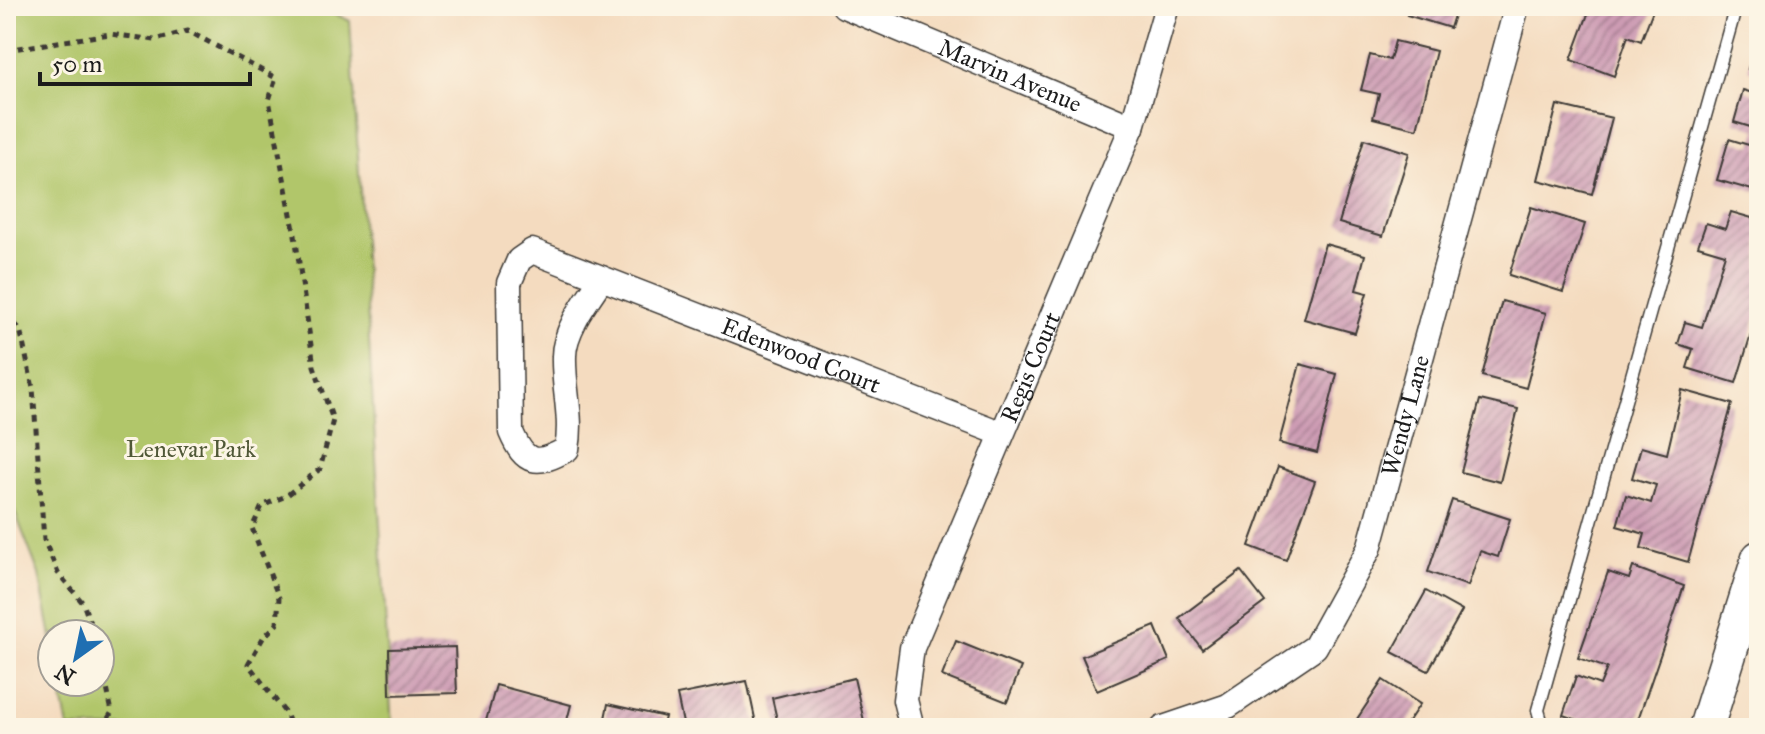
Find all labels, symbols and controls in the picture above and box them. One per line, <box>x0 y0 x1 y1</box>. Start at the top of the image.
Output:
street label: Marvin Avenue <box>934 32 1086 119</box>
scale bar <box>40 36 250 86</box>
text: 50 m <box>52 49 102 79</box>
street label: Regis Court <box>994 307 1067 427</box>
street label: Edenwood Court <box>717 311 885 400</box>
street label: Wendy Lane <box>1375 352 1436 479</box>
park label: Lenevar Park <box>126 434 257 464</box>
north arrow <box>36 618 116 698</box>
text: N <box>50 658 81 691</box>

